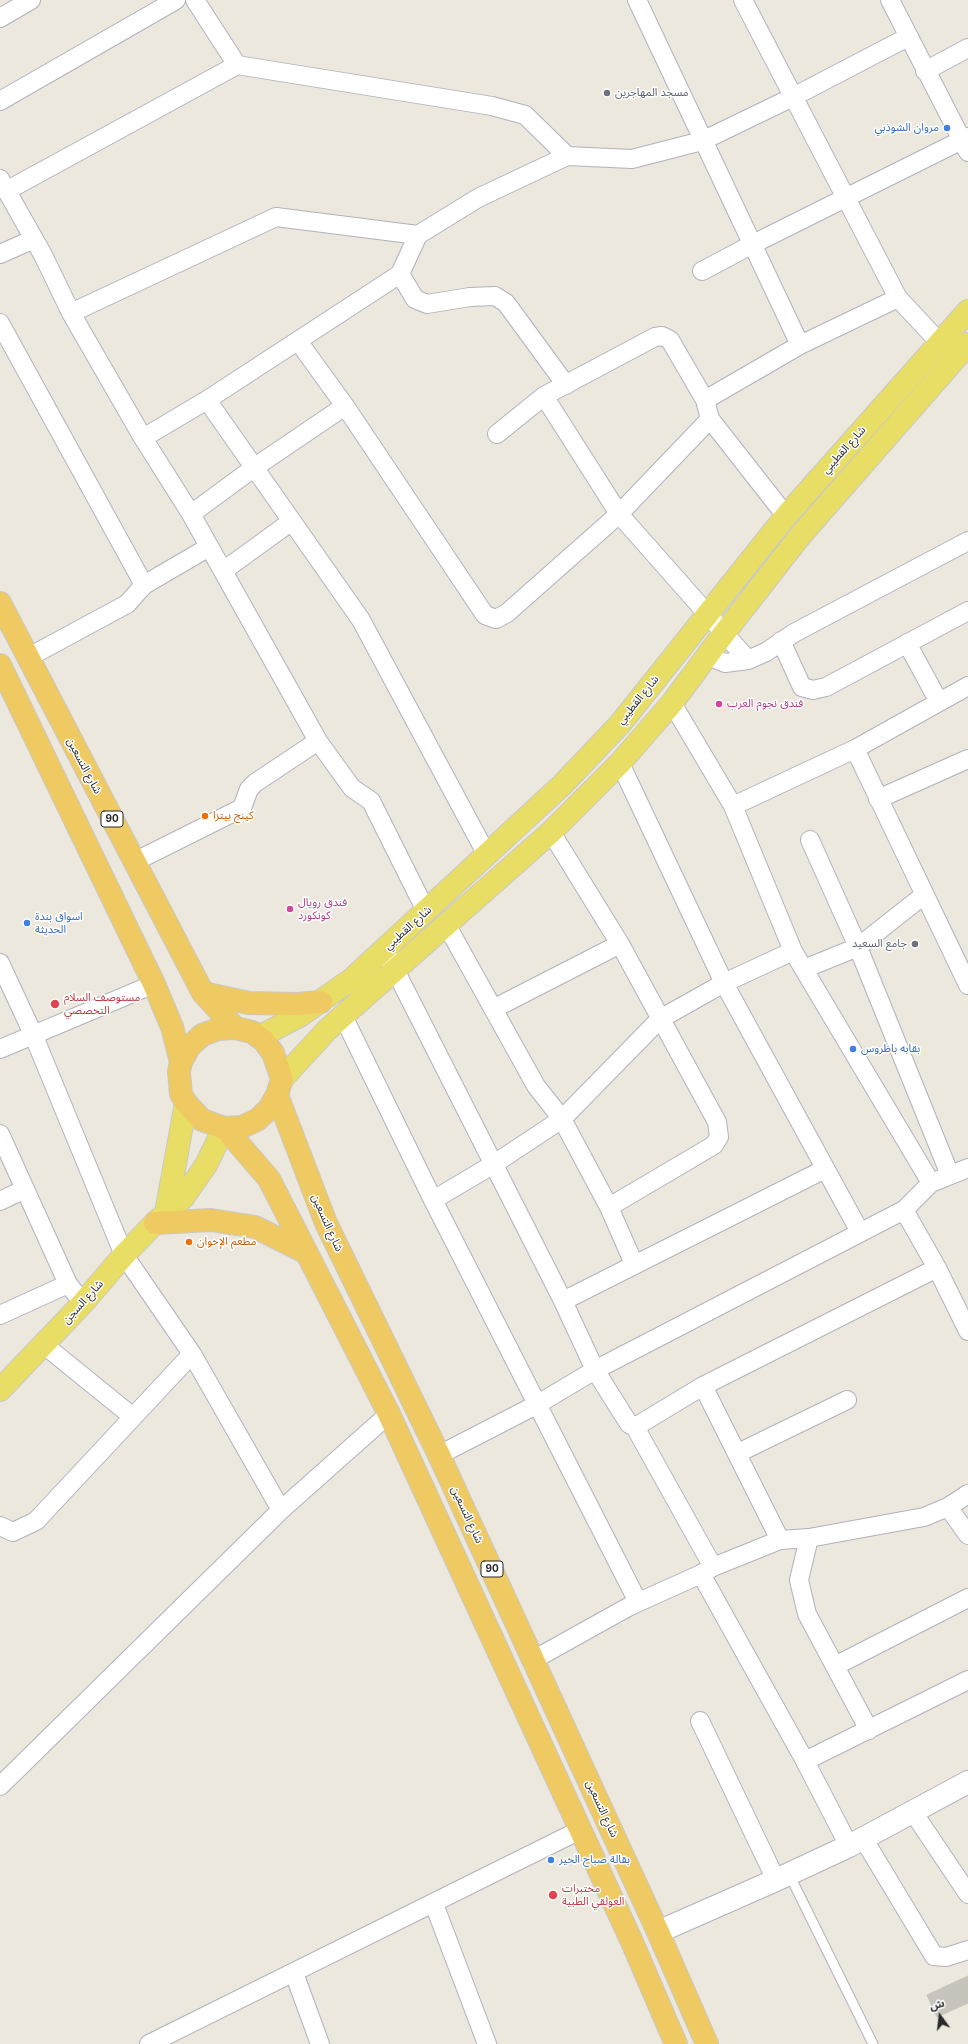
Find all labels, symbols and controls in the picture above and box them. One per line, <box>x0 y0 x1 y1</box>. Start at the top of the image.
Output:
place label: مسجد المهاجرين <box>615 86 689 100</box>
marker: مسجد المهاجرين <box>602 88 612 98</box>
place label: مروان الشوذبي <box>874 121 939 135</box>
marker: مروان الشوذبي <box>942 123 952 133</box>
street label: شارع القطيبي <box>819 424 869 476</box>
street label: شارع القطيبي <box>614 673 662 727</box>
place label: فندق نجوم العرب <box>727 697 803 711</box>
marker: فندق نجوم العرب <box>714 699 724 709</box>
street label: شارع التسعين <box>64 736 104 796</box>
place label: كينج بيتزا <box>213 809 254 823</box>
road number: 90 <box>101 811 123 827</box>
marker: كينج بيتزا <box>200 811 210 821</box>
place label: فندق رويال كونكورد <box>298 896 347 922</box>
street label: شارع القطيبي <box>382 903 434 953</box>
marker: فندق رويال كونكورد <box>285 904 295 914</box>
place label: اسواق بندة الحديثة <box>35 910 83 936</box>
marker: اسواق بندة الحديثة <box>22 918 32 928</box>
place label: جامع السعيد <box>852 937 907 951</box>
marker: جامع السعيد <box>910 939 920 949</box>
place label: مستوصف السلام التخصصي <box>64 991 140 1017</box>
marker: مستوصف السلام التخصصي <box>49 998 61 1010</box>
place label: بقابه باظروس <box>861 1042 920 1056</box>
marker: بقابه باظروس <box>848 1044 858 1054</box>
street label: شارع التسعين <box>308 1192 346 1254</box>
place label: مطعم الإخوان <box>197 1235 256 1249</box>
marker: مطعم الإخوان <box>184 1237 194 1247</box>
street label: شارع السجن <box>60 1277 106 1327</box>
street label: شارع التسعين <box>448 1484 486 1546</box>
road number: 90 <box>481 1561 503 1577</box>
street label: شارع التسعين <box>583 1778 621 1840</box>
place label: بقالة صباح الخير <box>559 1853 630 1867</box>
marker: بقالة صباح الخير <box>546 1855 556 1865</box>
place label: مختبرات العولقي الطبية <box>562 1882 624 1908</box>
marker: مختبرات العولقي الطبية <box>547 1889 559 1901</box>
north arrow <box>920 1996 960 2036</box>
text: ش <box>928 1996 946 2013</box>

